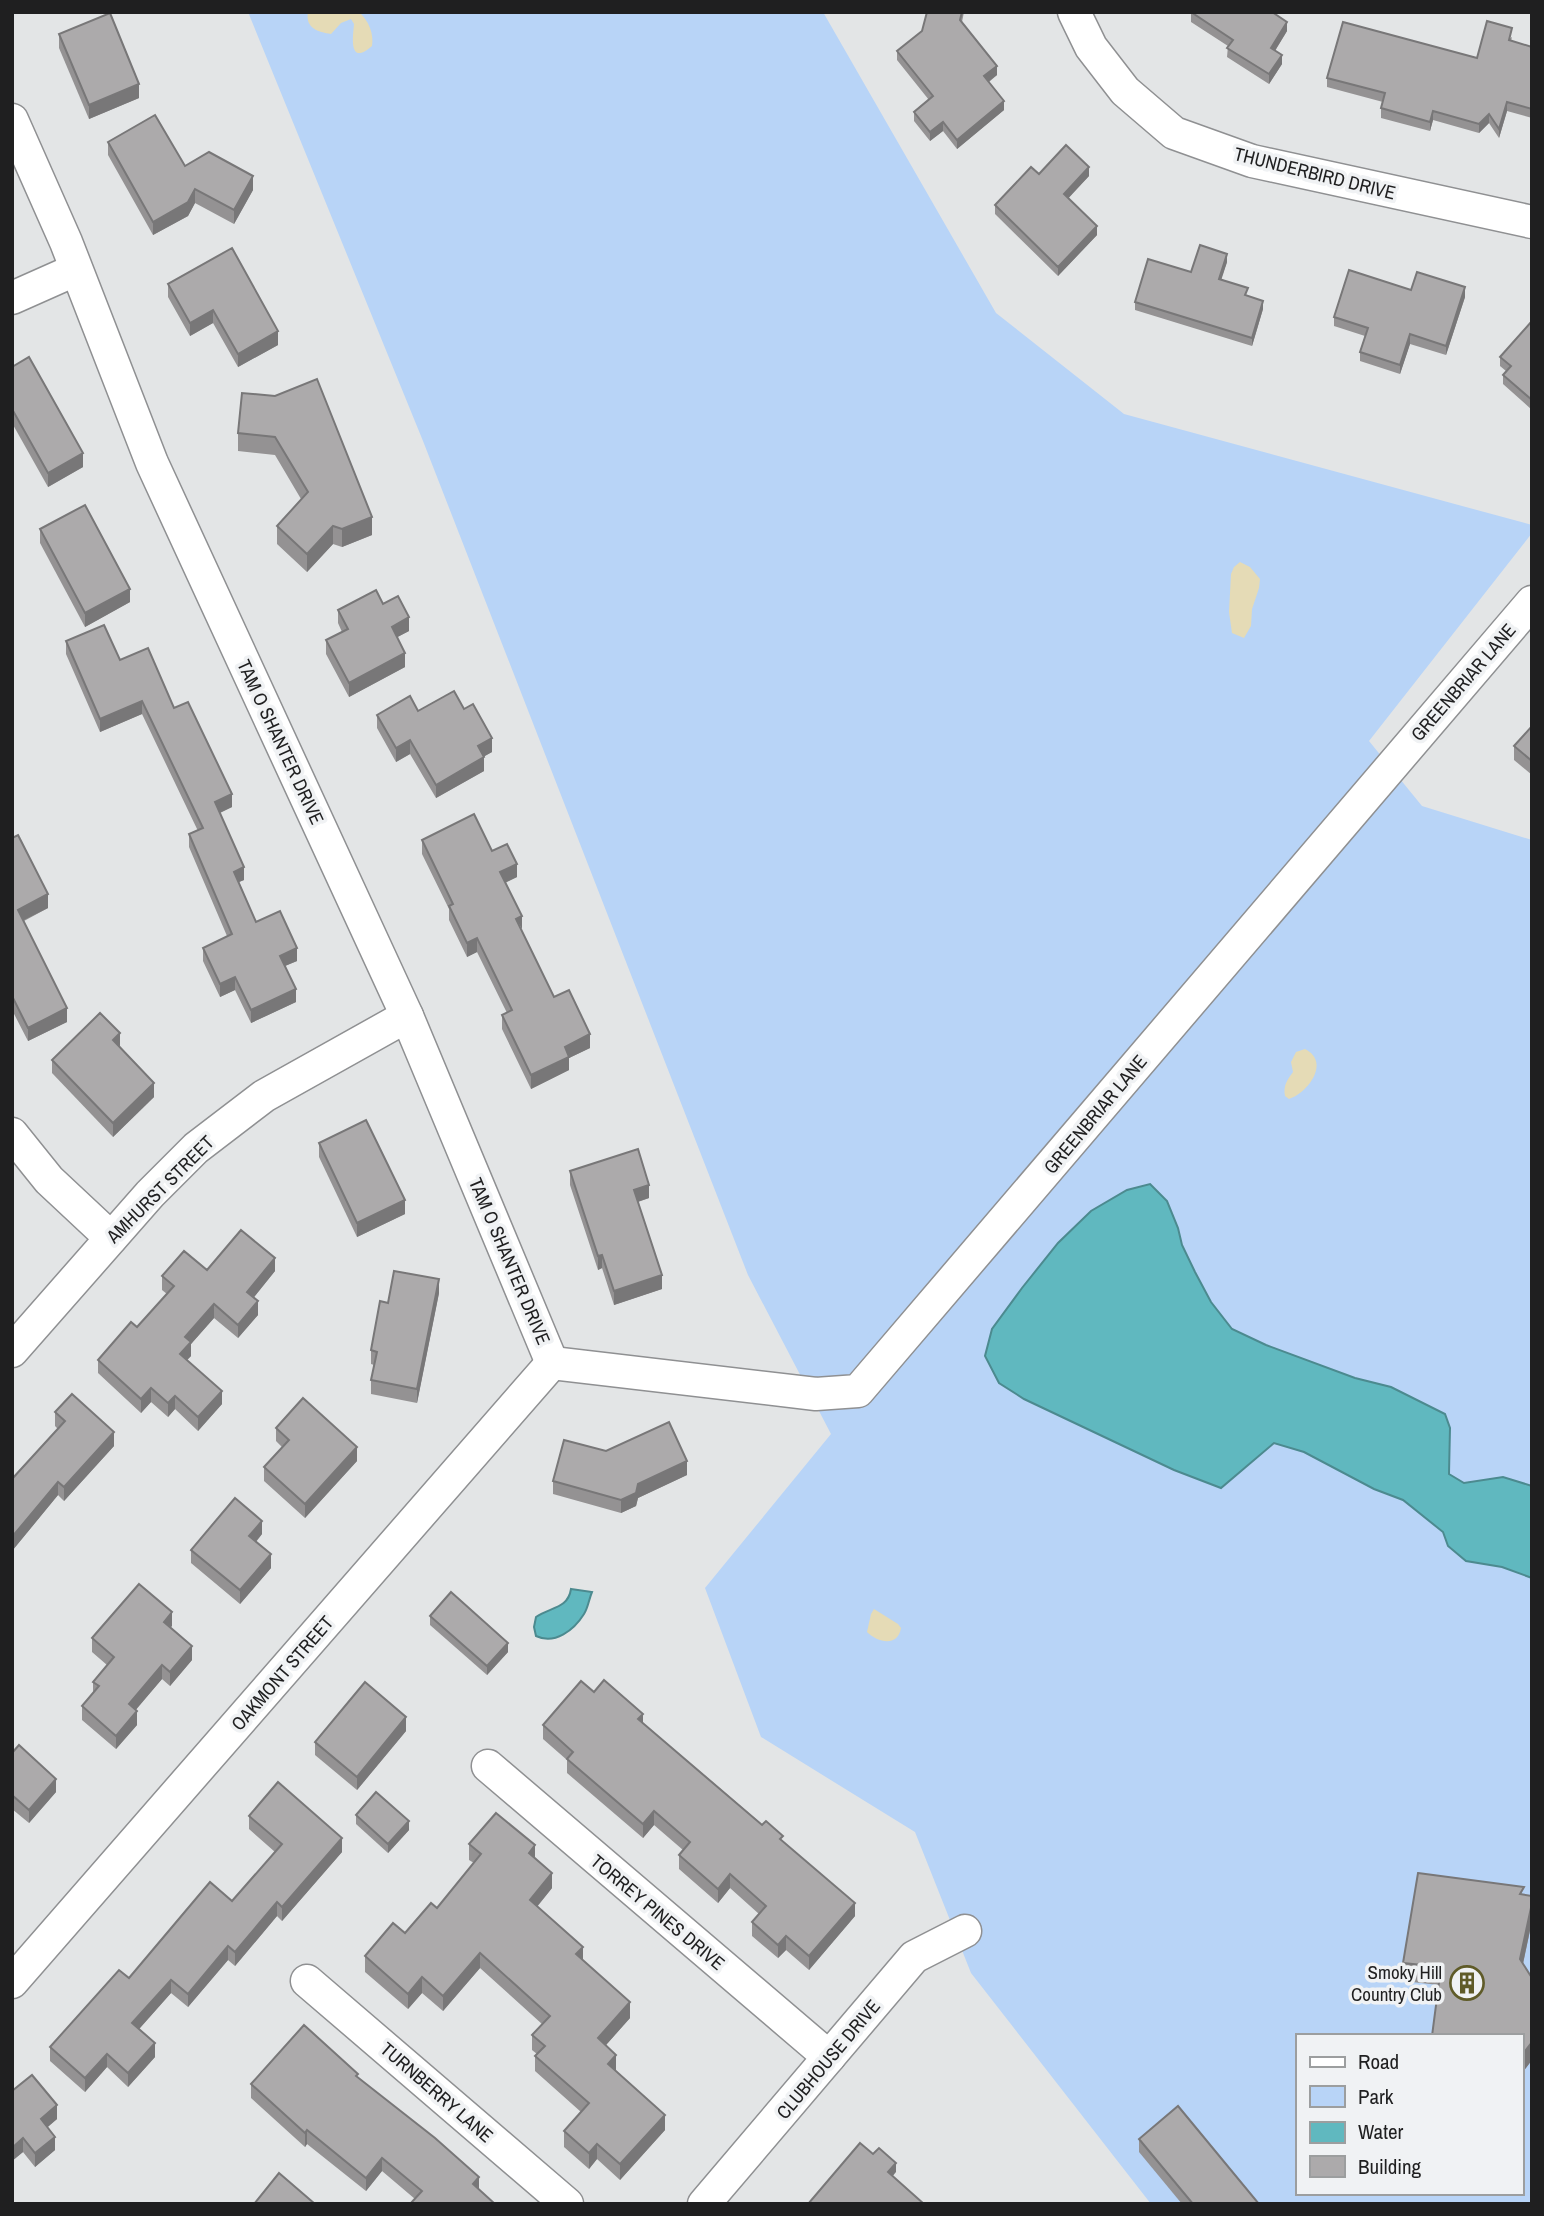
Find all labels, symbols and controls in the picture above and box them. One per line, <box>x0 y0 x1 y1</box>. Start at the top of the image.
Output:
street label: THUNDERBIRD DRIVE <box>1232 140 1398 206</box>
street label: GREENBRIAR LANE <box>1405 618 1521 746</box>
street label: TAM O SHANTER DRIVE <box>231 655 331 829</box>
street label: GREENBRIAR LANE <box>1037 1049 1153 1179</box>
street label: AMHURST STREET <box>100 1129 220 1249</box>
street label: TAM O SHANTER DRIVE <box>463 1174 557 1348</box>
street label: OAKMONT STREET <box>225 1610 339 1736</box>
street label: TORREY PINES DRIVE <box>586 1848 730 1976</box>
place label: Smoky Hill Country Club <box>1351 1959 1442 2007</box>
building icon: Smoky Hill Country Club <box>1448 1964 1486 2002</box>
street label: CLUBHOUSE DRIVE <box>770 1994 886 2124</box>
legend <box>1296 2034 1523 2195</box>
street label: TURNBERRY LANE <box>375 2036 499 2148</box>
text: Road <box>1358 2047 1399 2076</box>
text: Park <box>1358 2082 1394 2111</box>
text: Water <box>1358 2117 1404 2146</box>
text: Building <box>1358 2152 1422 2181</box>

